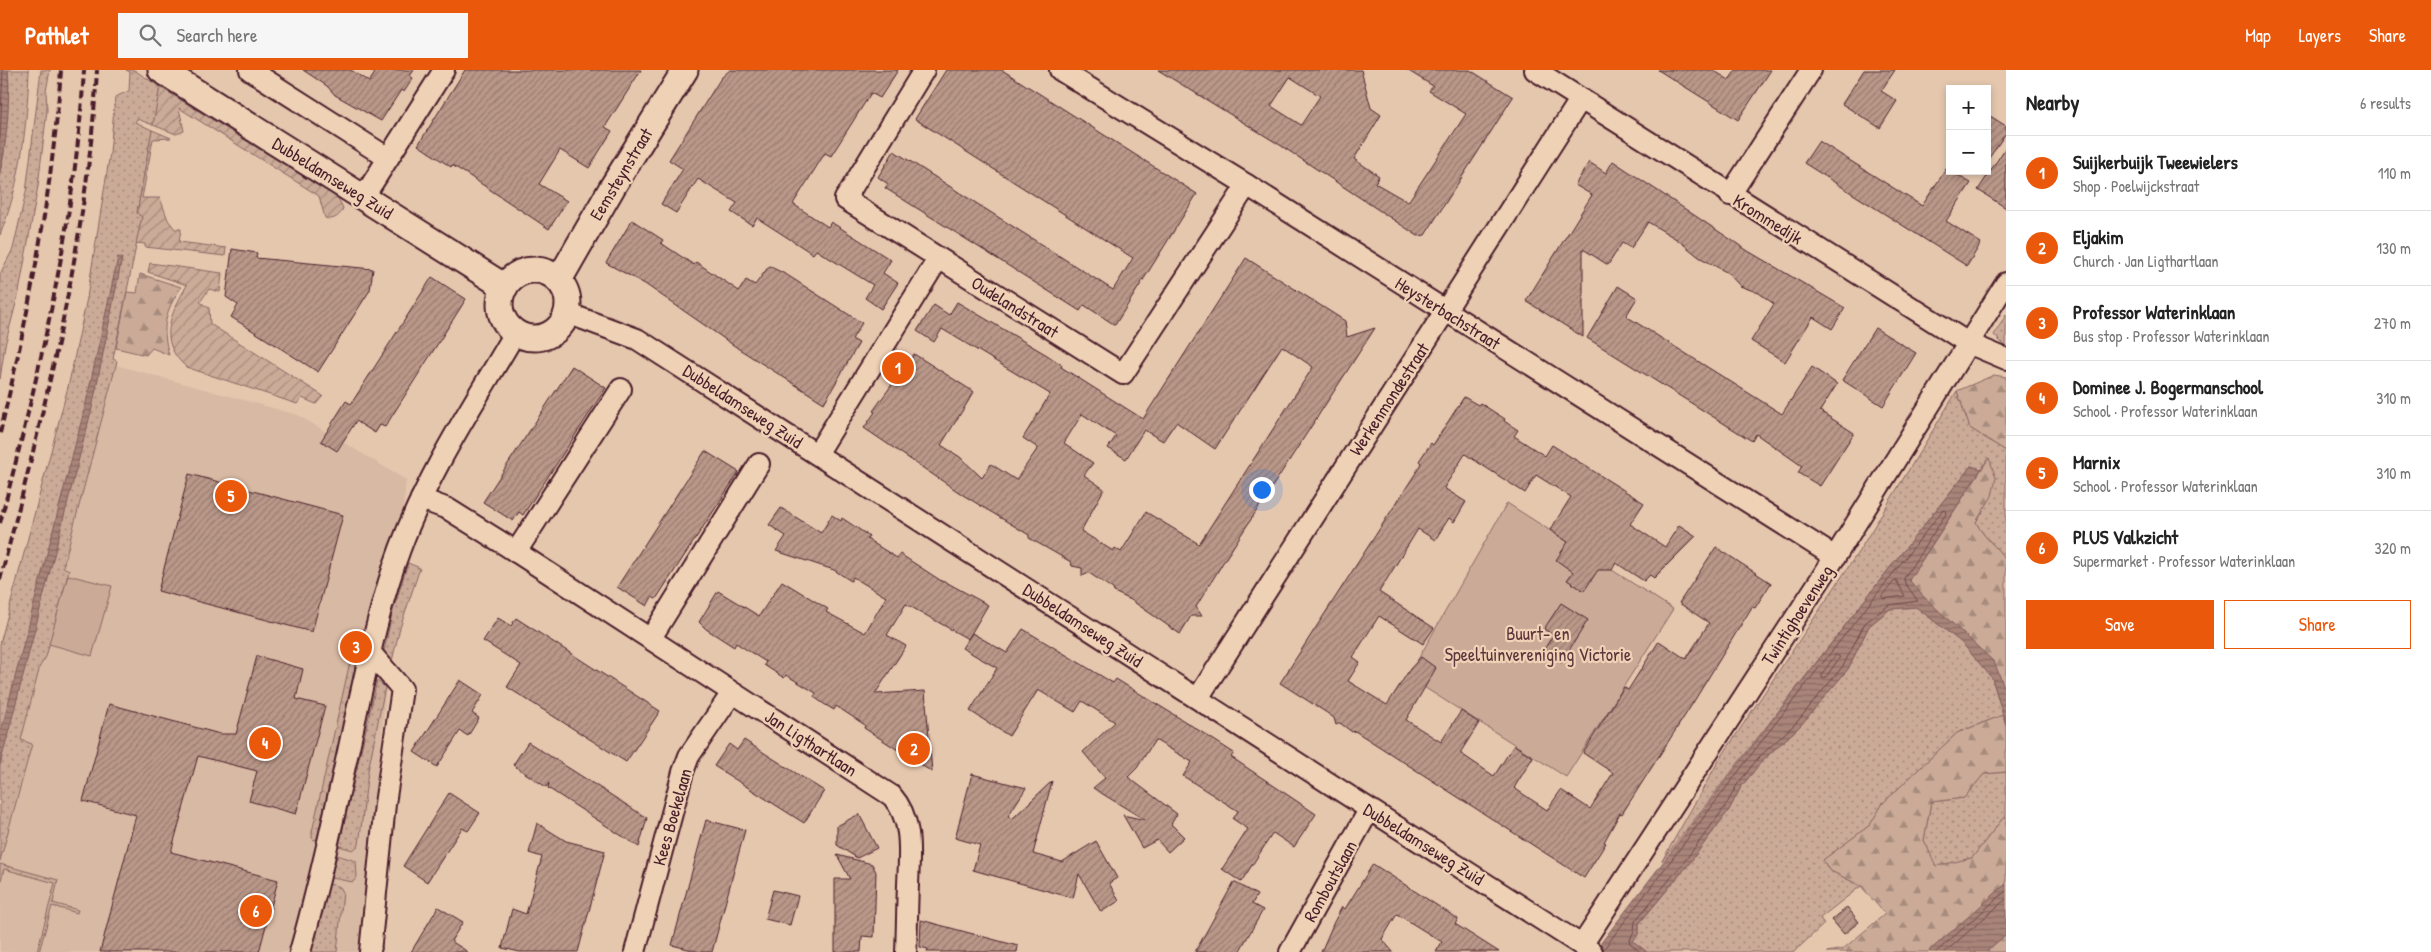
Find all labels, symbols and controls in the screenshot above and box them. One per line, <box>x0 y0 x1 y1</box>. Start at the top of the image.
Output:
search box <box>118 13 468 58</box>
text: Pathlet <box>25 19 88 51</box>
icon: search <box>136 21 164 49</box>
text: Search here <box>176 22 258 48</box>
text: Map <box>2245 23 2271 48</box>
text: Layers <box>2299 23 2341 48</box>
text: Share <box>2369 23 2406 48</box>
map controls <box>1946 85 1991 175</box>
button: + <box>1946 85 1991 130</box>
text: Nearby <box>2026 88 2079 117</box>
text: 6 results <box>2360 92 2411 114</box>
street label: Eemsteynstraat <box>584 122 659 225</box>
button: − <box>1946 130 1991 175</box>
street label: Dubbeldamseweg Zuid <box>268 131 398 225</box>
text: Suijkerbuijk Tweewielers <box>2073 149 2238 175</box>
text: 1 <box>2039 162 2045 184</box>
text: 110 m <box>2378 162 2411 184</box>
text: Shop · Poelwijckstraat <box>2073 175 2199 197</box>
street label: Krommedijk <box>1728 188 1808 251</box>
text: Eljakim <box>2073 224 2123 250</box>
text: 2 <box>2038 237 2046 259</box>
text: 130 m <box>2376 237 2411 259</box>
text: Church · Jan Ligthartlaan <box>2073 250 2219 272</box>
street label: Oudelandstraat <box>967 270 1064 344</box>
street label: Heysterbachstraat <box>1391 271 1506 356</box>
text: Professor Waterinklaan <box>2073 299 2235 325</box>
text: 3 <box>2038 312 2046 334</box>
text: 270 m <box>2374 312 2411 334</box>
text: Bus stop · Professor Waterinklaan <box>2073 325 2270 347</box>
street label: Werkenmondestraat <box>1343 337 1435 460</box>
pin: 1 <box>882 349 914 387</box>
street label: Dubbeldamseweg Zuid <box>678 358 808 454</box>
text: Dominee J. Bogermanschool <box>2073 374 2263 400</box>
text: 4 <box>2039 387 2045 409</box>
text: 310 m <box>2376 387 2411 409</box>
text: School · Professor Waterinklaan <box>2073 400 2258 422</box>
text: Marnix <box>2073 449 2120 475</box>
text: 5 <box>2039 462 2045 484</box>
text: 310 m <box>2376 462 2411 484</box>
text: School · Professor Waterinklaan <box>2073 475 2258 497</box>
pin: 5 <box>215 477 247 515</box>
your location <box>1249 477 1275 503</box>
text: PLUS Valkzicht <box>2073 524 2178 550</box>
text: 6 <box>2039 537 2045 559</box>
text: 320 m <box>2375 537 2411 559</box>
text: Supermarket · Professor Waterinklaan <box>2073 550 2295 572</box>
street label: Twintighoevenweg <box>1755 560 1839 670</box>
street label: Dubbeldamseweg Zuid <box>1018 577 1148 673</box>
button: Save <box>2026 600 2214 649</box>
button: Share <box>2224 600 2411 649</box>
park label: Buurt- en Speeltuinvereniging Victorie <box>1445 621 1631 667</box>
pin: 3 <box>340 628 372 666</box>
street label: Jan Ligthartlaan <box>760 704 862 782</box>
pin: 4 <box>249 724 281 762</box>
pin: 2 <box>898 730 930 768</box>
street label: Kees Boekelaan <box>646 765 698 869</box>
street label: Dubbeldamseweg Zuid <box>1359 797 1489 891</box>
street label: Romboutslaan <box>1297 836 1363 926</box>
pin: 6 <box>240 892 272 930</box>

